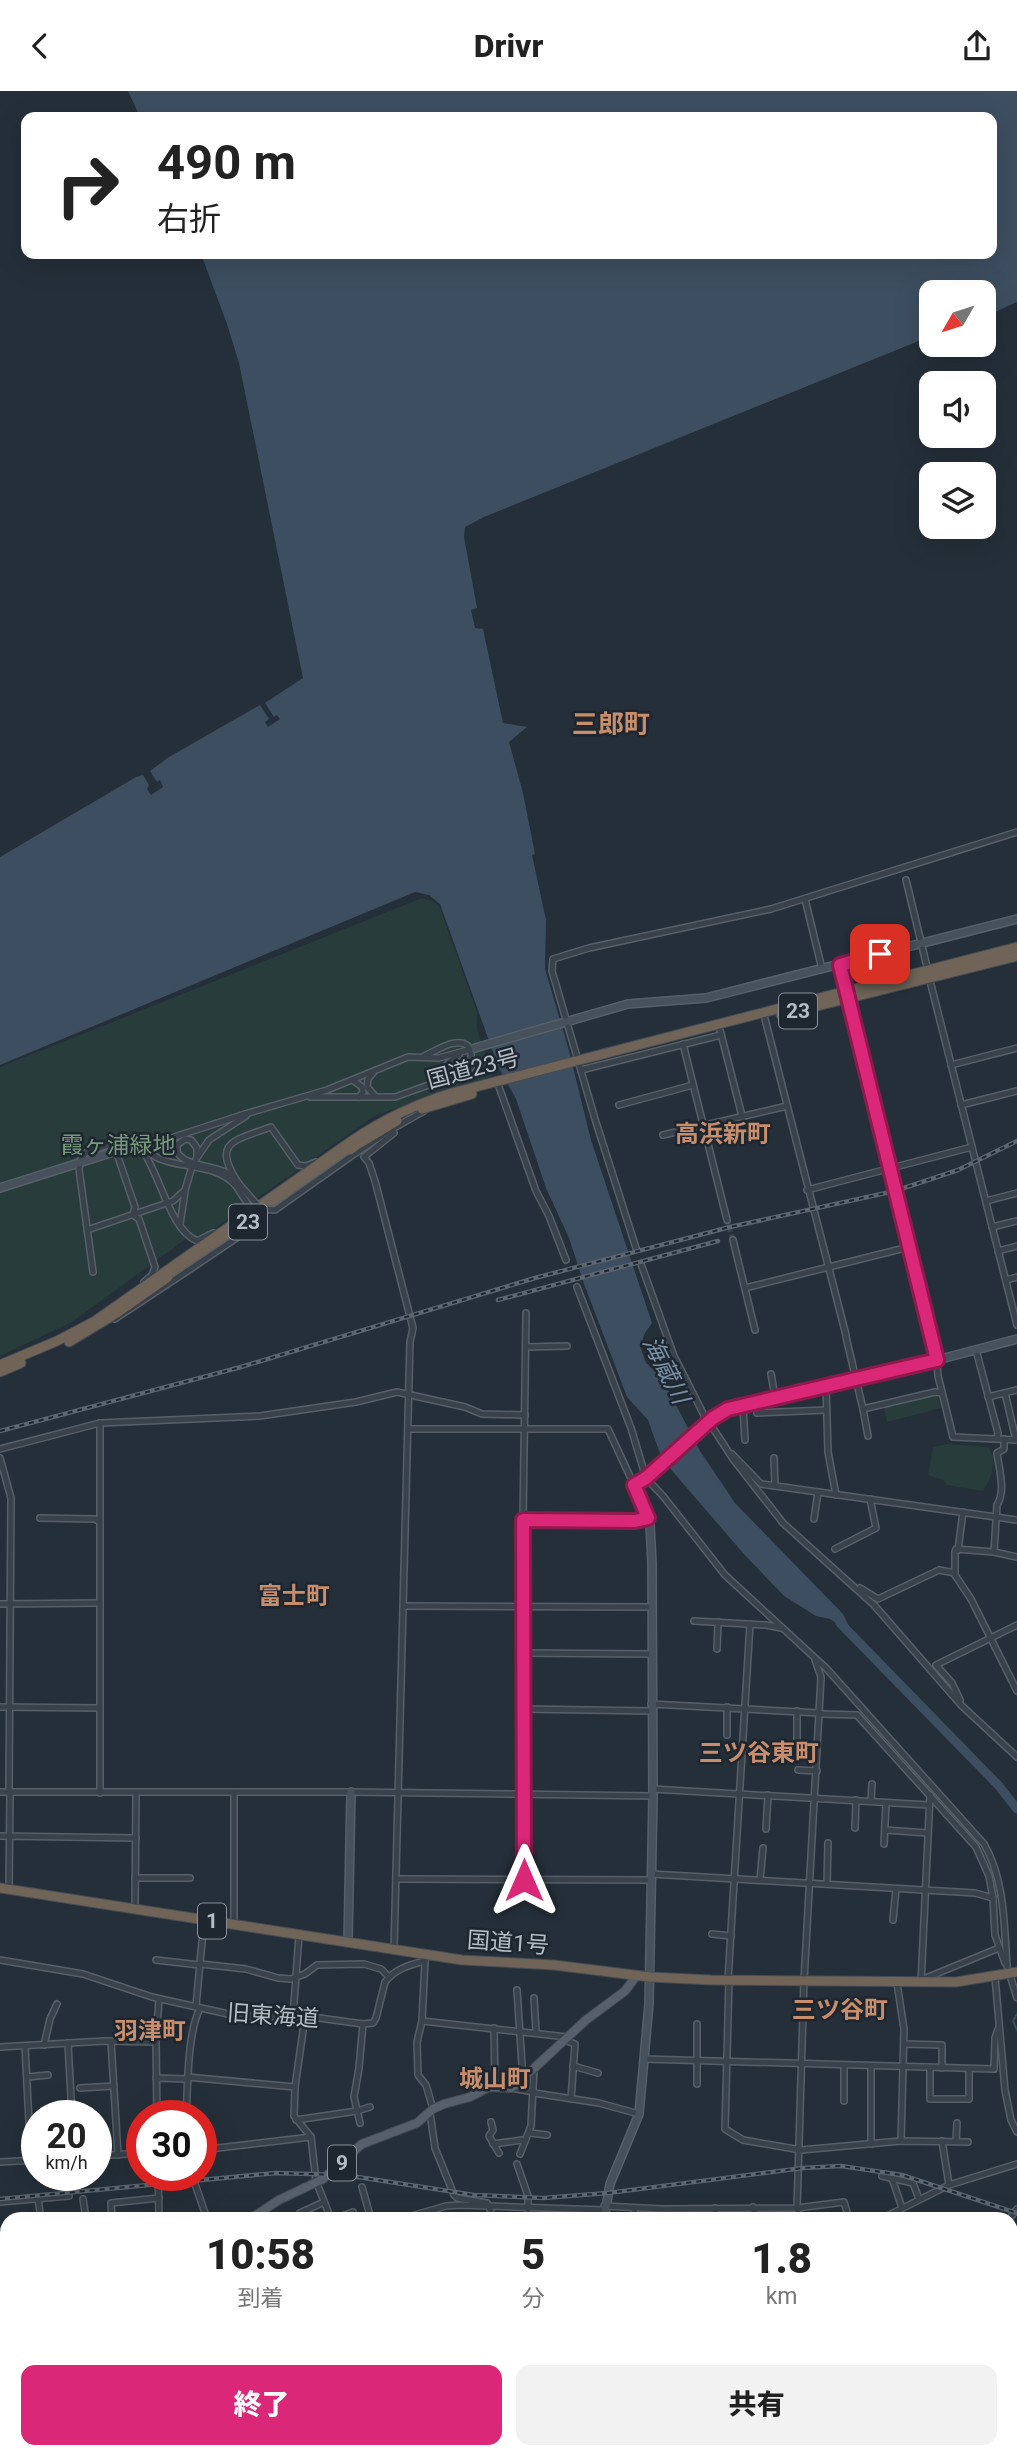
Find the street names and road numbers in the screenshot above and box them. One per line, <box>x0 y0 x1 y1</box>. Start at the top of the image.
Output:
road number: 23 <box>779 993 817 1028</box>
street label: 国道23号 <box>424 1044 522 1094</box>
road number: 23 <box>229 1205 267 1239</box>
road number: 1 <box>198 1903 226 1939</box>
street label: 国道1号 <box>466 1927 550 1959</box>
street label: 旧東海道 <box>226 1999 320 2033</box>
road number: 9 <box>328 2145 356 2181</box>

